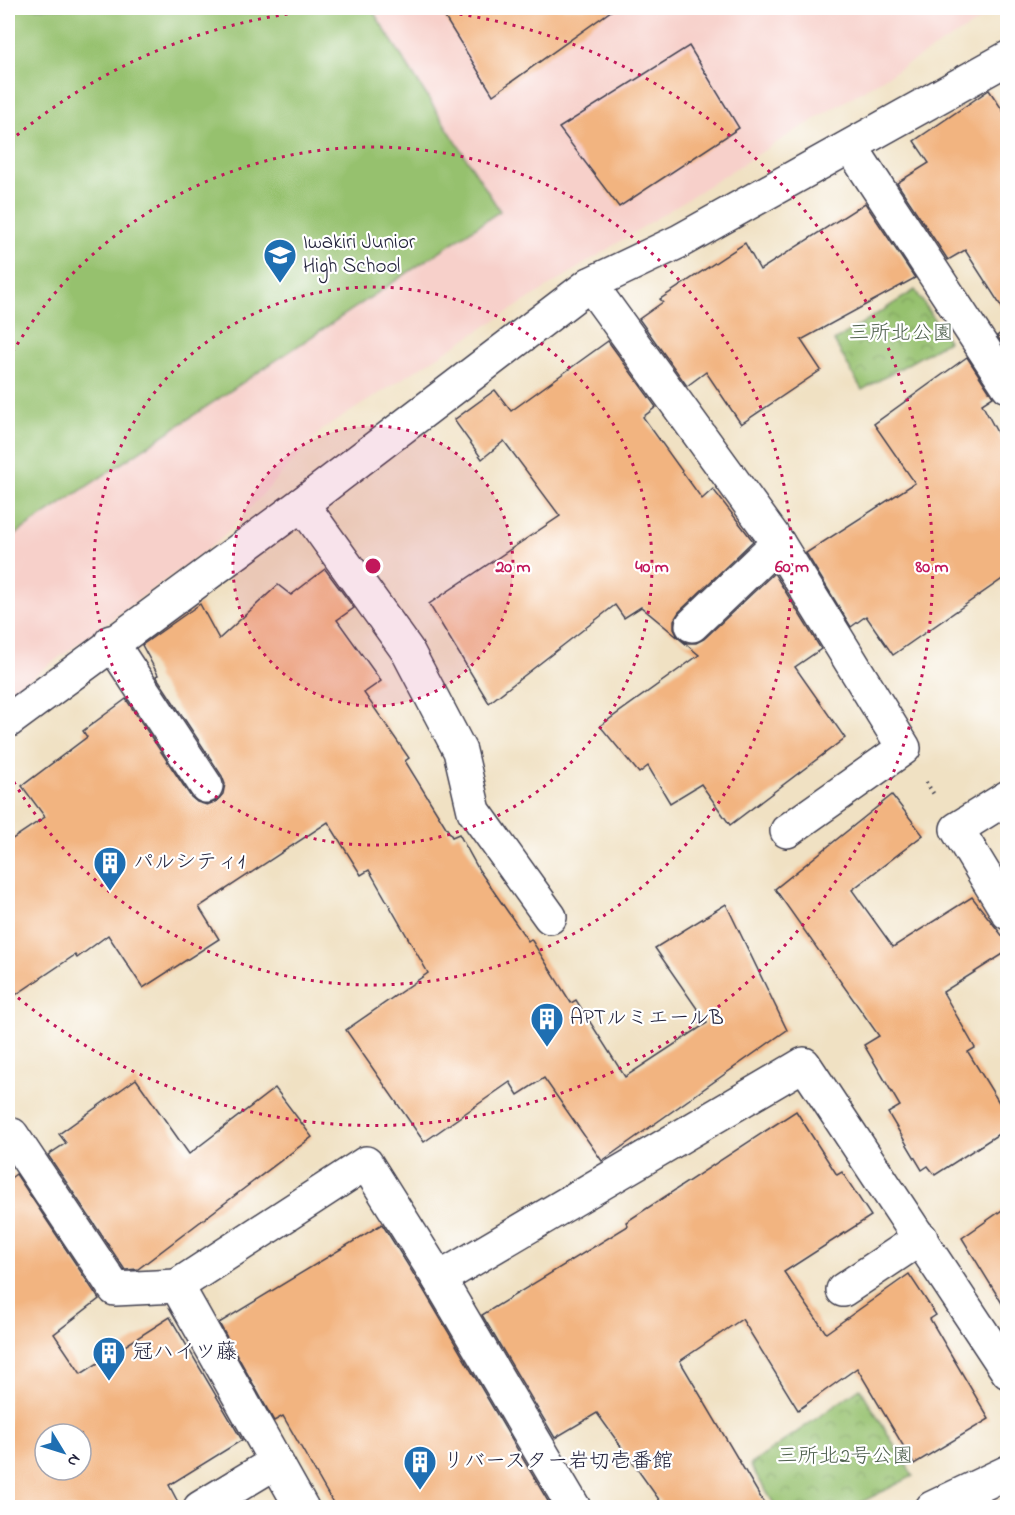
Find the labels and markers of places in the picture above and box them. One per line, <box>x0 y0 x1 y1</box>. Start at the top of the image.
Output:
place label: Iwakiri Junior High School <box>303 228 416 284</box>
school or university icon: Iwakiri Junior High School <box>262 237 298 284</box>
centre of rings <box>363 556 383 576</box>
building icon: パルシティ1 <box>92 845 128 892</box>
place label: パルシティ1 <box>133 848 245 878</box>
building icon: APTルミエールB <box>529 1001 565 1048</box>
place label: APTルミエールB <box>570 1004 724 1034</box>
building icon: 冠ハイツ藤 <box>91 1335 127 1382</box>
place label: 冠ハイツ藤 <box>132 1338 237 1368</box>
building icon: リバースター岩切壱番館 <box>402 1444 438 1491</box>
place label: リバースター岩切壱番館 <box>443 1447 673 1477</box>

